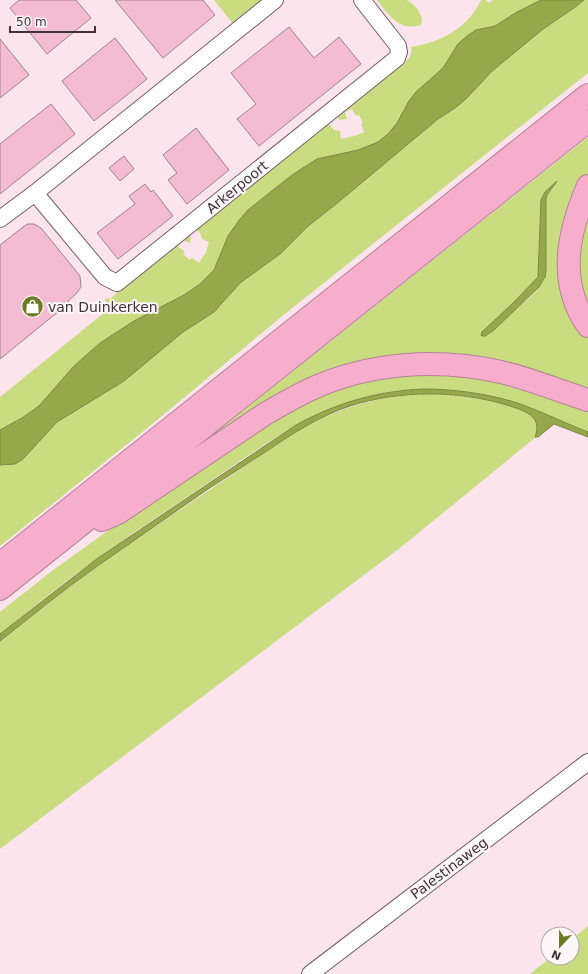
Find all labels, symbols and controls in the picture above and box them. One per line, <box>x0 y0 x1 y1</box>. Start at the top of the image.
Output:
scale bar <box>10 8 95 34</box>
text: 50 m <box>16 15 47 29</box>
street label: Arkerpoort <box>203 157 271 217</box>
shop icon: van Duinkerken <box>19 294 45 320</box>
place label: van Duinkerken <box>48 299 158 315</box>
street label: Palestinaweg <box>407 834 491 902</box>
north arrow <box>540 926 580 966</box>
text: N <box>550 947 563 963</box>

